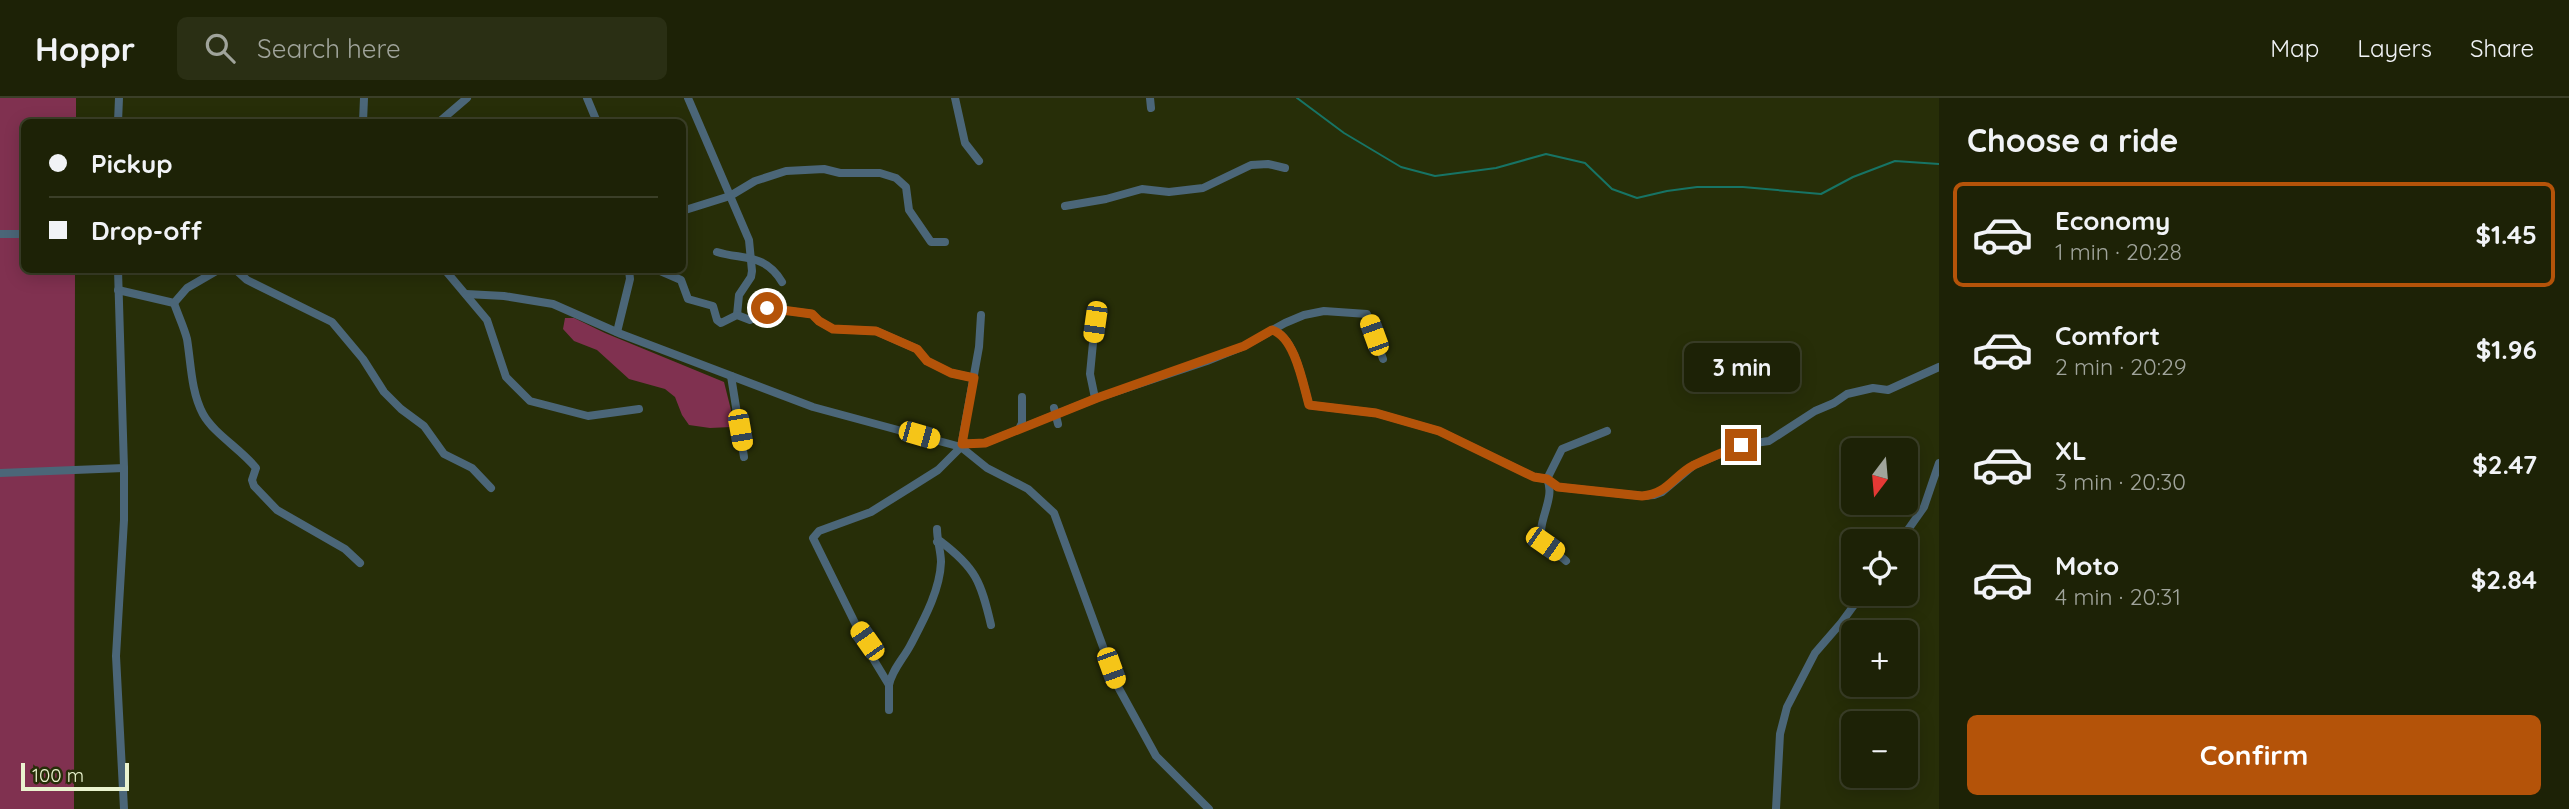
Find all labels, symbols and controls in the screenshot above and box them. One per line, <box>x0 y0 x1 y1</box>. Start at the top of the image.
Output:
search box <box>177 17 667 80</box>
text: Hoppr <box>35 28 135 69</box>
icon: search <box>201 29 239 67</box>
text: Search here <box>257 32 401 65</box>
text: Map <box>2270 33 2319 63</box>
text: Layers <box>2357 33 2432 63</box>
text: Share <box>2470 33 2534 63</box>
text: Choose a ride <box>1967 120 2179 160</box>
text: Pickup <box>91 147 173 180</box>
icon: car <box>1971 203 2034 266</box>
text: Economy <box>2055 204 2170 237</box>
text: Drop-off <box>91 214 202 247</box>
text: $1.45 <box>2475 218 2537 251</box>
text: 1 min · 20:28 <box>2055 237 2182 266</box>
route start <box>751 292 783 324</box>
car <box>1082 300 1109 344</box>
car <box>1357 312 1392 358</box>
icon: car <box>1971 318 2034 381</box>
text: Comfort <box>2055 319 2160 352</box>
text: $1.96 <box>2476 333 2537 366</box>
callout: 3 min <box>1683 344 1799 392</box>
text: 2 min · 20:29 <box>2055 352 2187 381</box>
text: 3 min <box>1712 353 1772 382</box>
car <box>727 407 754 453</box>
car <box>896 419 943 451</box>
route end <box>1725 429 1757 461</box>
icon: car <box>1971 433 2034 496</box>
text: XL <box>2055 434 2087 467</box>
north arrow <box>1841 438 1918 514</box>
map controls <box>1841 438 1918 788</box>
text: $2.47 <box>2472 448 2537 481</box>
text: 3 min · 20:30 <box>2055 467 2186 496</box>
car <box>1522 523 1569 565</box>
button: locate <box>1841 529 1918 606</box>
icon: car <box>1971 548 2034 611</box>
text: Moto <box>2055 549 2119 582</box>
text: $2.84 <box>2471 563 2537 596</box>
text: 4 min · 20:31 <box>2055 582 2181 611</box>
car <box>847 618 888 664</box>
button: + <box>1841 620 1918 697</box>
car <box>1094 645 1129 691</box>
button: − <box>1841 711 1918 788</box>
button: Confirm <box>1967 715 2541 795</box>
scale bar <box>21 760 130 792</box>
text: 100 m <box>32 763 84 787</box>

